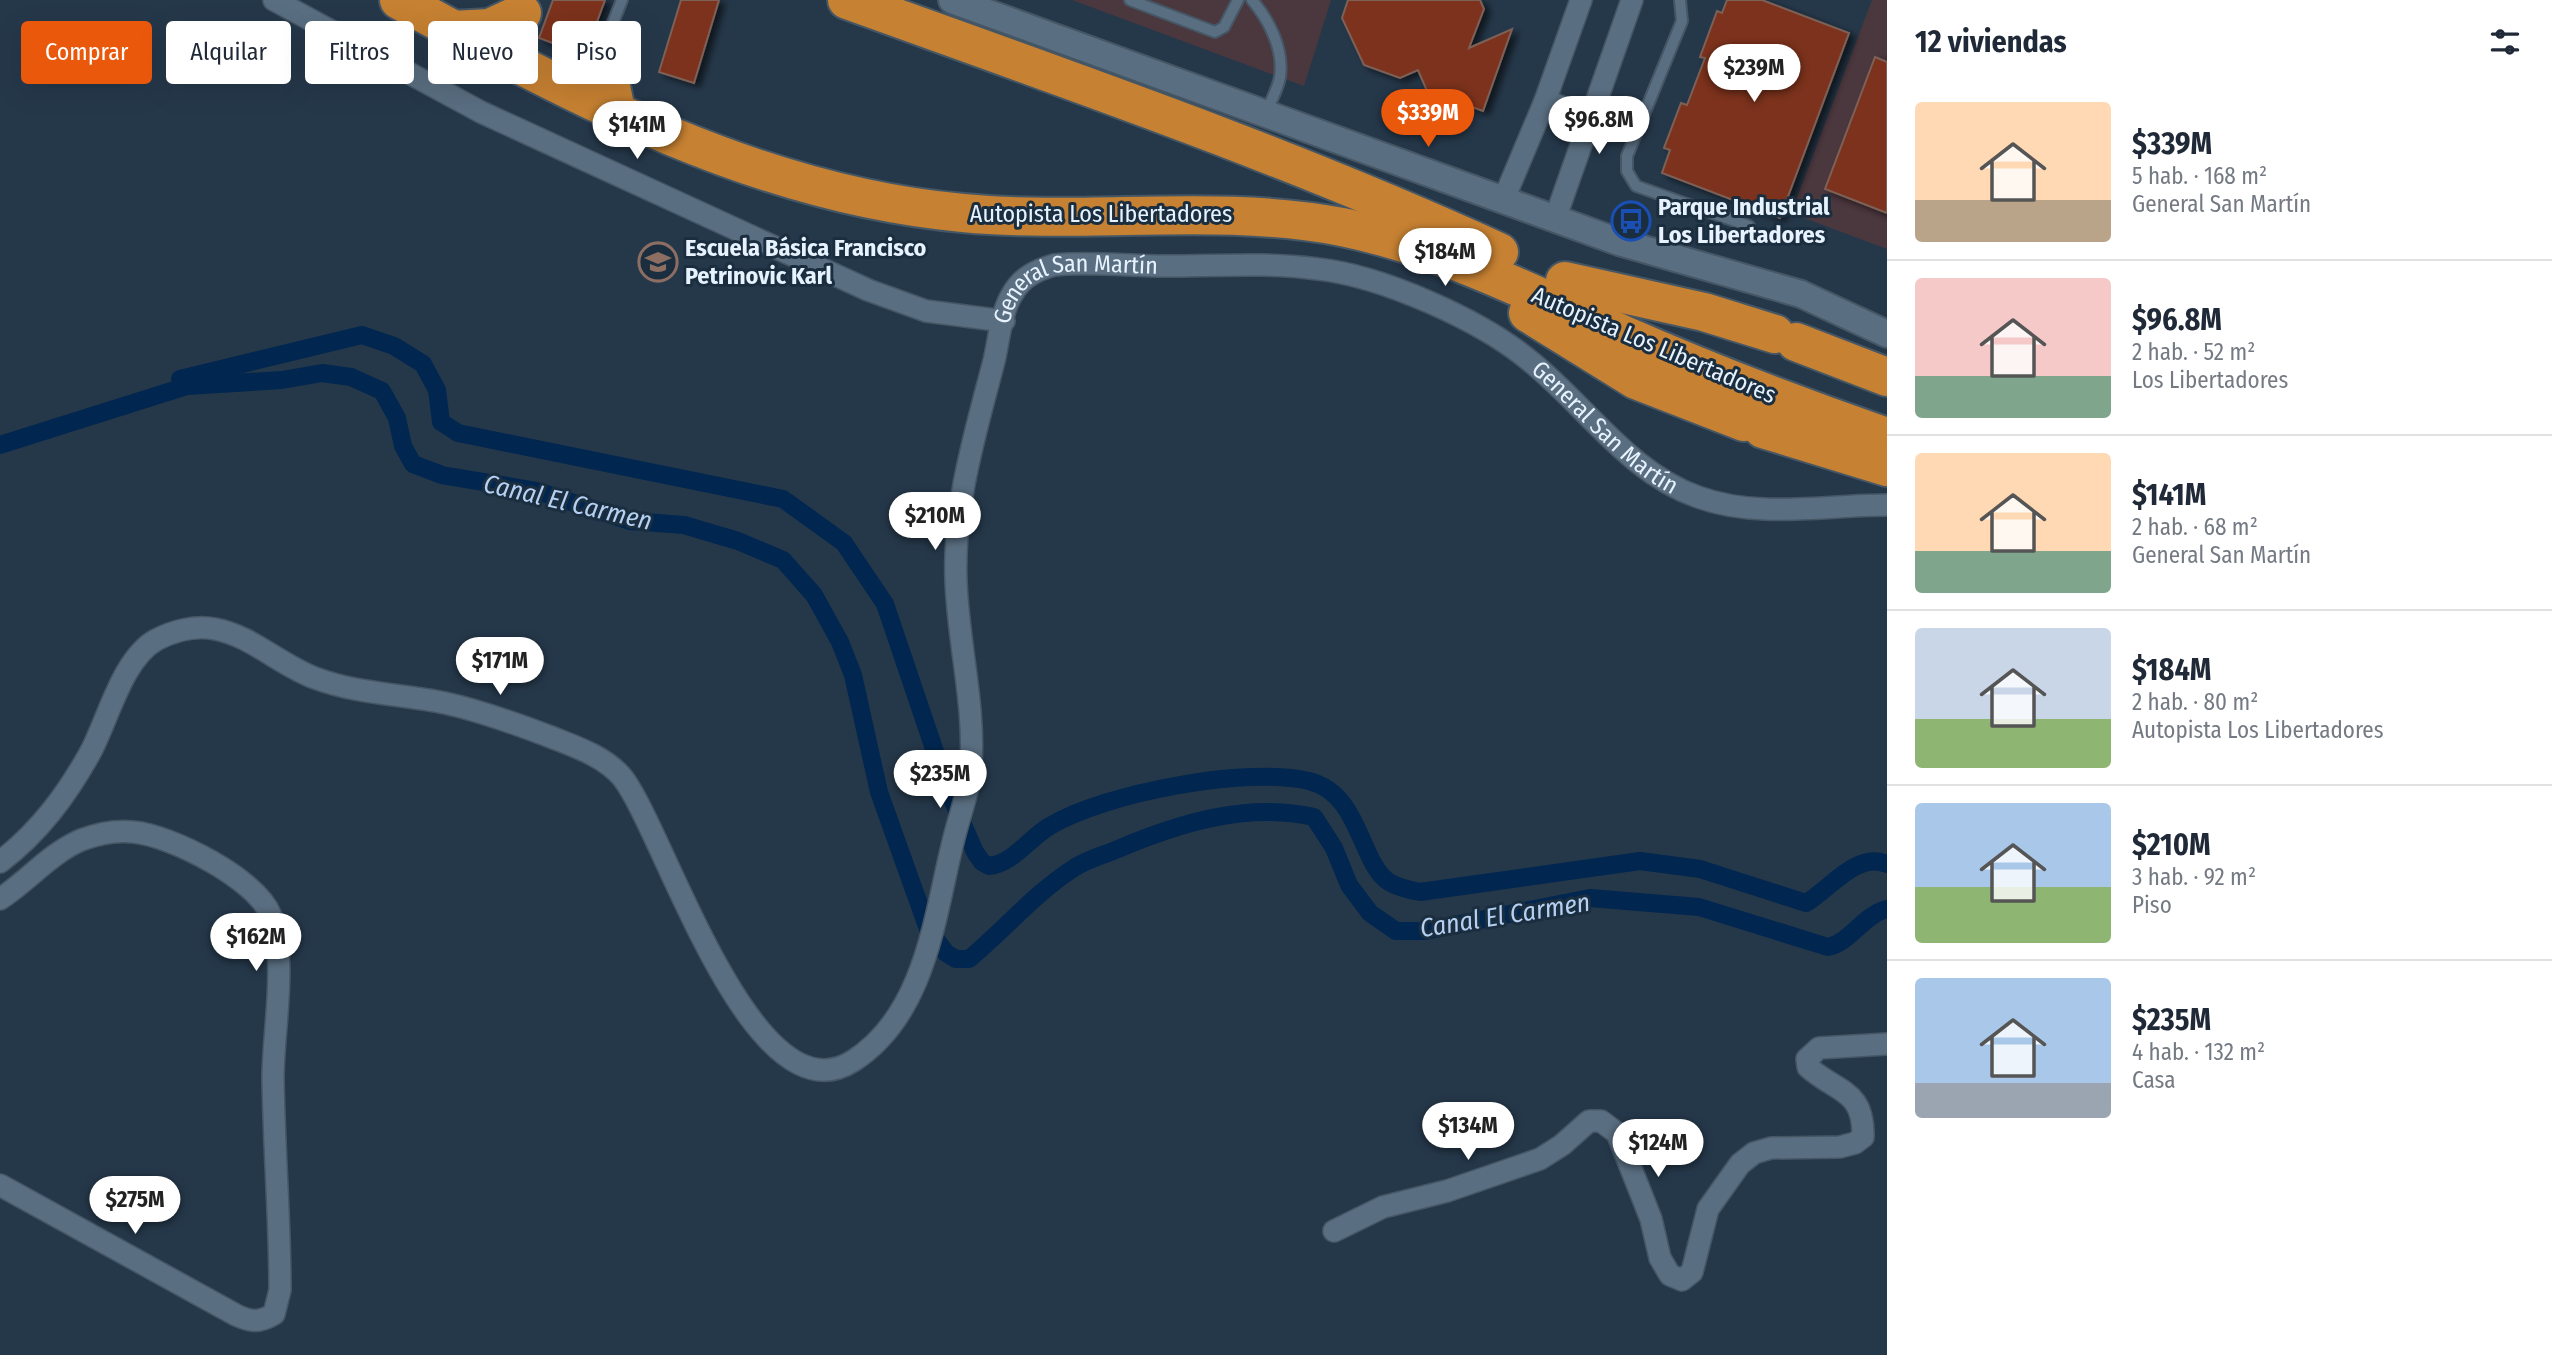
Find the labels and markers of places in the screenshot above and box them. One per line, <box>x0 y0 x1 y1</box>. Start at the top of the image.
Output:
pin: $239M <box>1705 44 1803 104</box>
pin: $339M <box>1379 90 1477 149</box>
pin: $96.8M <box>1542 96 1656 156</box>
pin: $141M <box>588 102 686 161</box>
place label: Parque Industrial Los Libertadores <box>1658 193 1830 249</box>
bus stop icon: Parque Industrial Los Libertadores <box>1610 200 1652 242</box>
pin: $184M <box>1396 229 1494 288</box>
place label: Escuela Básica Francisco Petrinovic Karl <box>685 234 927 290</box>
school or university icon: Escuela Básica Francisco Petrinovic Karl <box>637 241 679 283</box>
pin: $210M <box>886 492 984 552</box>
pin: $171M <box>451 638 549 697</box>
pin: $235M <box>891 750 989 810</box>
pin: $162M <box>207 914 305 973</box>
pin: $134M <box>1419 1102 1517 1162</box>
pin: $124M <box>1609 1120 1707 1179</box>
pin: $275M <box>86 1176 184 1236</box>

